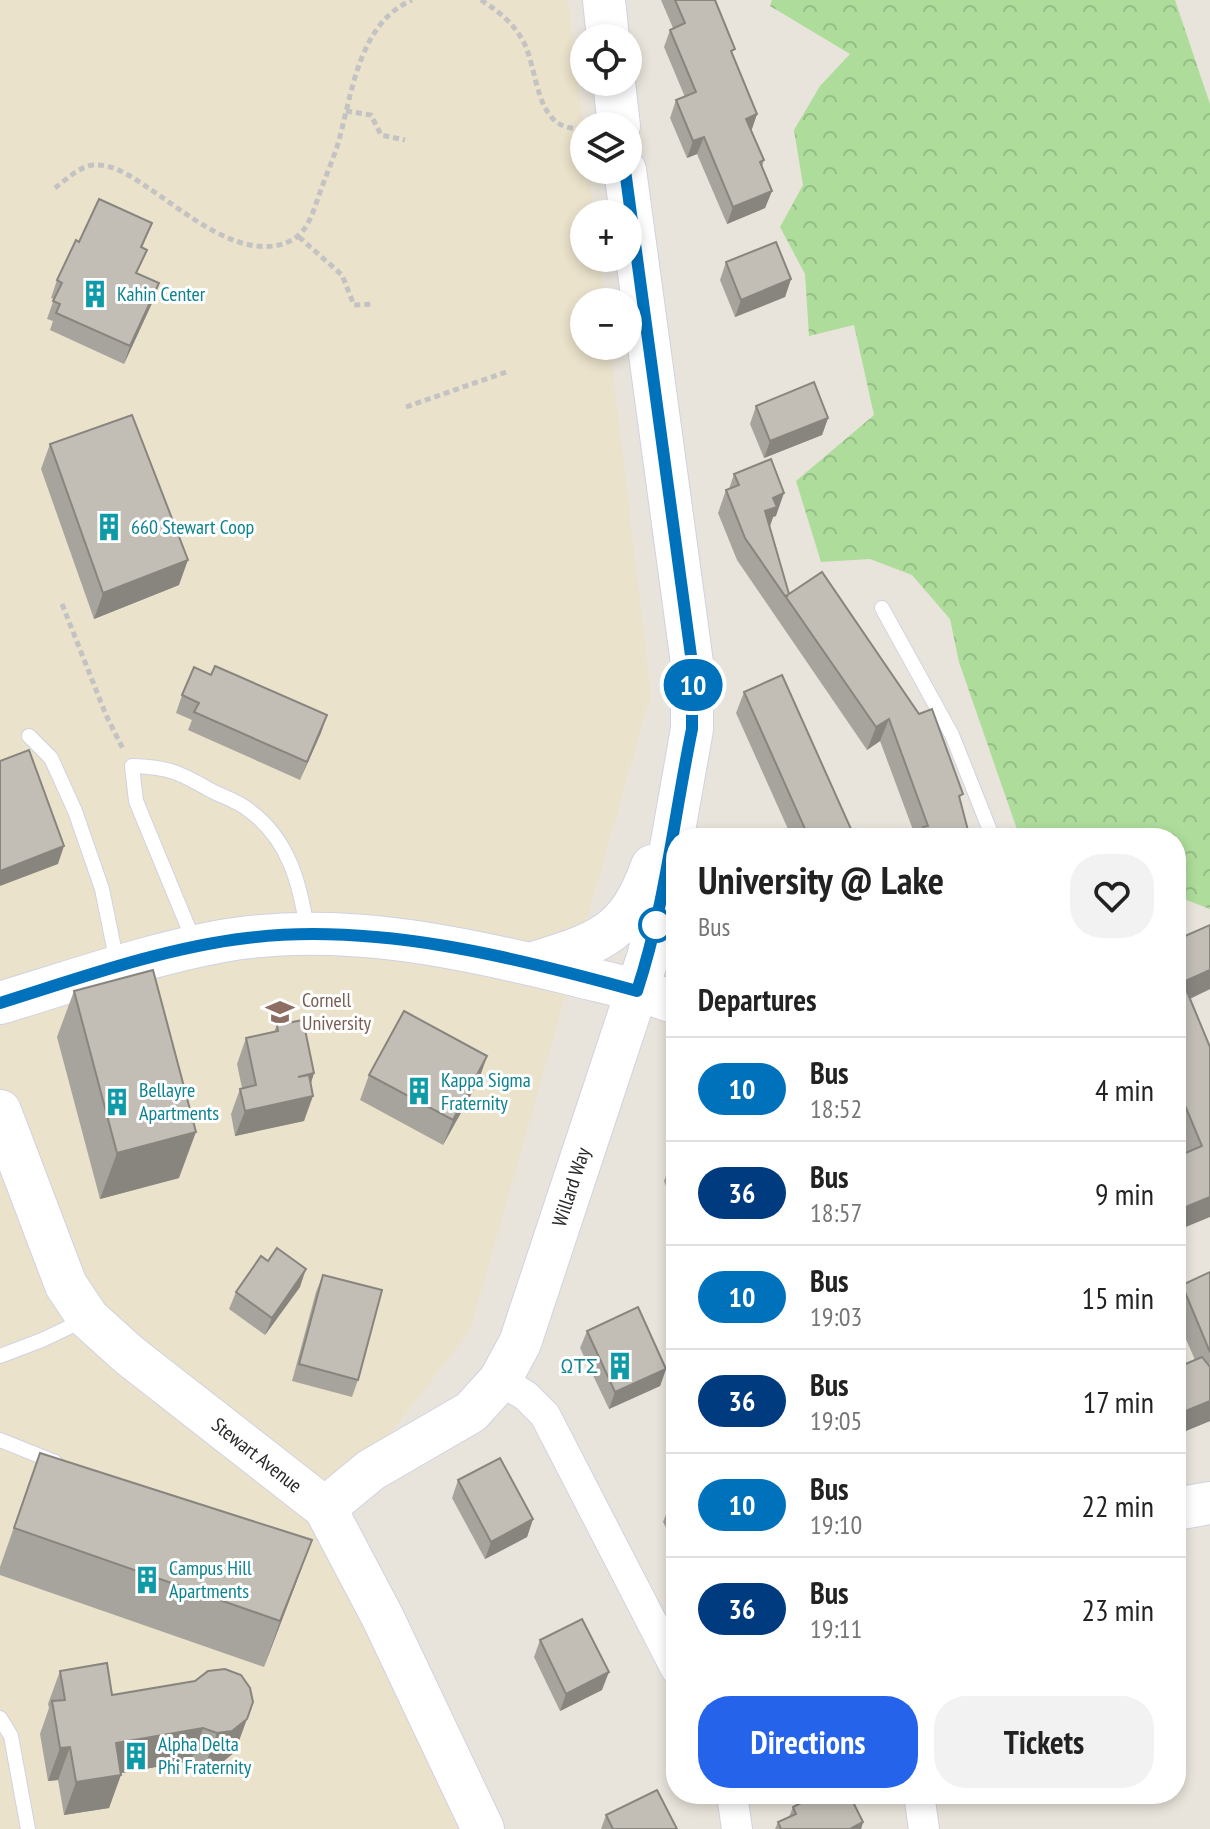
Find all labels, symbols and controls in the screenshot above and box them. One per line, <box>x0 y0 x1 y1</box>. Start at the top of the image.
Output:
map controls <box>570 24 642 360</box>
button: locate <box>570 24 642 96</box>
button: layers <box>570 112 642 184</box>
button: + <box>570 200 642 272</box>
building icon: Kahin Center <box>80 279 110 309</box>
place label: Kahin Center <box>117 281 206 307</box>
button: − <box>570 288 642 360</box>
building icon: 660 Stewart Coop <box>94 512 124 542</box>
place label: 660 Stewart Coop <box>131 514 254 540</box>
line badge: 10 <box>657 659 729 711</box>
text: 10 <box>680 666 706 703</box>
button: heart <box>1070 854 1154 938</box>
text: University @ Lake <box>698 855 944 904</box>
unlabelled marker <box>639 908 673 942</box>
text: Bus <box>698 910 730 943</box>
text: Departures <box>698 980 816 1019</box>
place label: Cornell University <box>302 987 372 1036</box>
school or university icon: Cornell University <box>265 997 295 1027</box>
text: Bus <box>810 1053 849 1092</box>
place label: Kappa Sigma Fraternity <box>441 1067 531 1116</box>
text: 10 <box>729 1070 755 1107</box>
text: 4 min <box>1095 1070 1154 1109</box>
building icon: Kappa Sigma Fraternity <box>404 1076 434 1106</box>
place label: Bellayre Apartments <box>139 1077 219 1126</box>
building icon: Bellayre Apartments <box>102 1087 132 1117</box>
text: 18:52 <box>810 1092 862 1125</box>
street label: Willard Way <box>546 1144 596 1230</box>
text: Bus <box>810 1157 849 1196</box>
text: 36 <box>729 1174 755 1211</box>
text: 9 min <box>1095 1174 1154 1213</box>
text: 18:57 <box>810 1196 862 1229</box>
text: Bus <box>810 1261 849 1300</box>
text: 10 <box>729 1278 755 1315</box>
text: 15 min <box>1081 1278 1154 1317</box>
text: 19:03 <box>810 1300 862 1333</box>
building icon: ΩΤΣ <box>605 1351 635 1381</box>
place label: ΩΤΣ <box>561 1353 598 1379</box>
text: Bus <box>810 1365 849 1404</box>
text: 36 <box>729 1382 755 1419</box>
text: 17 min <box>1083 1382 1154 1421</box>
text: 19:05 <box>810 1404 862 1437</box>
street label: Stewart Avenue <box>207 1412 307 1498</box>
text: Bus <box>810 1469 849 1508</box>
text: 10 <box>729 1486 755 1523</box>
text: 22 min <box>1081 1486 1154 1525</box>
text: 19:10 <box>810 1508 862 1541</box>
place label: Campus Hill Apartments <box>169 1555 252 1604</box>
building icon: Campus Hill Apartments <box>132 1565 162 1595</box>
text: Bus <box>810 1573 849 1612</box>
text: 36 <box>729 1590 755 1627</box>
text: 23 min <box>1081 1590 1154 1629</box>
text: 19:11 <box>810 1612 862 1645</box>
button: Directions <box>698 1696 918 1788</box>
button: Tickets <box>934 1696 1154 1788</box>
place label: Alpha Delta Phi Fraternity <box>158 1731 252 1780</box>
building icon: Alpha Delta Phi Fraternity <box>121 1741 151 1771</box>

